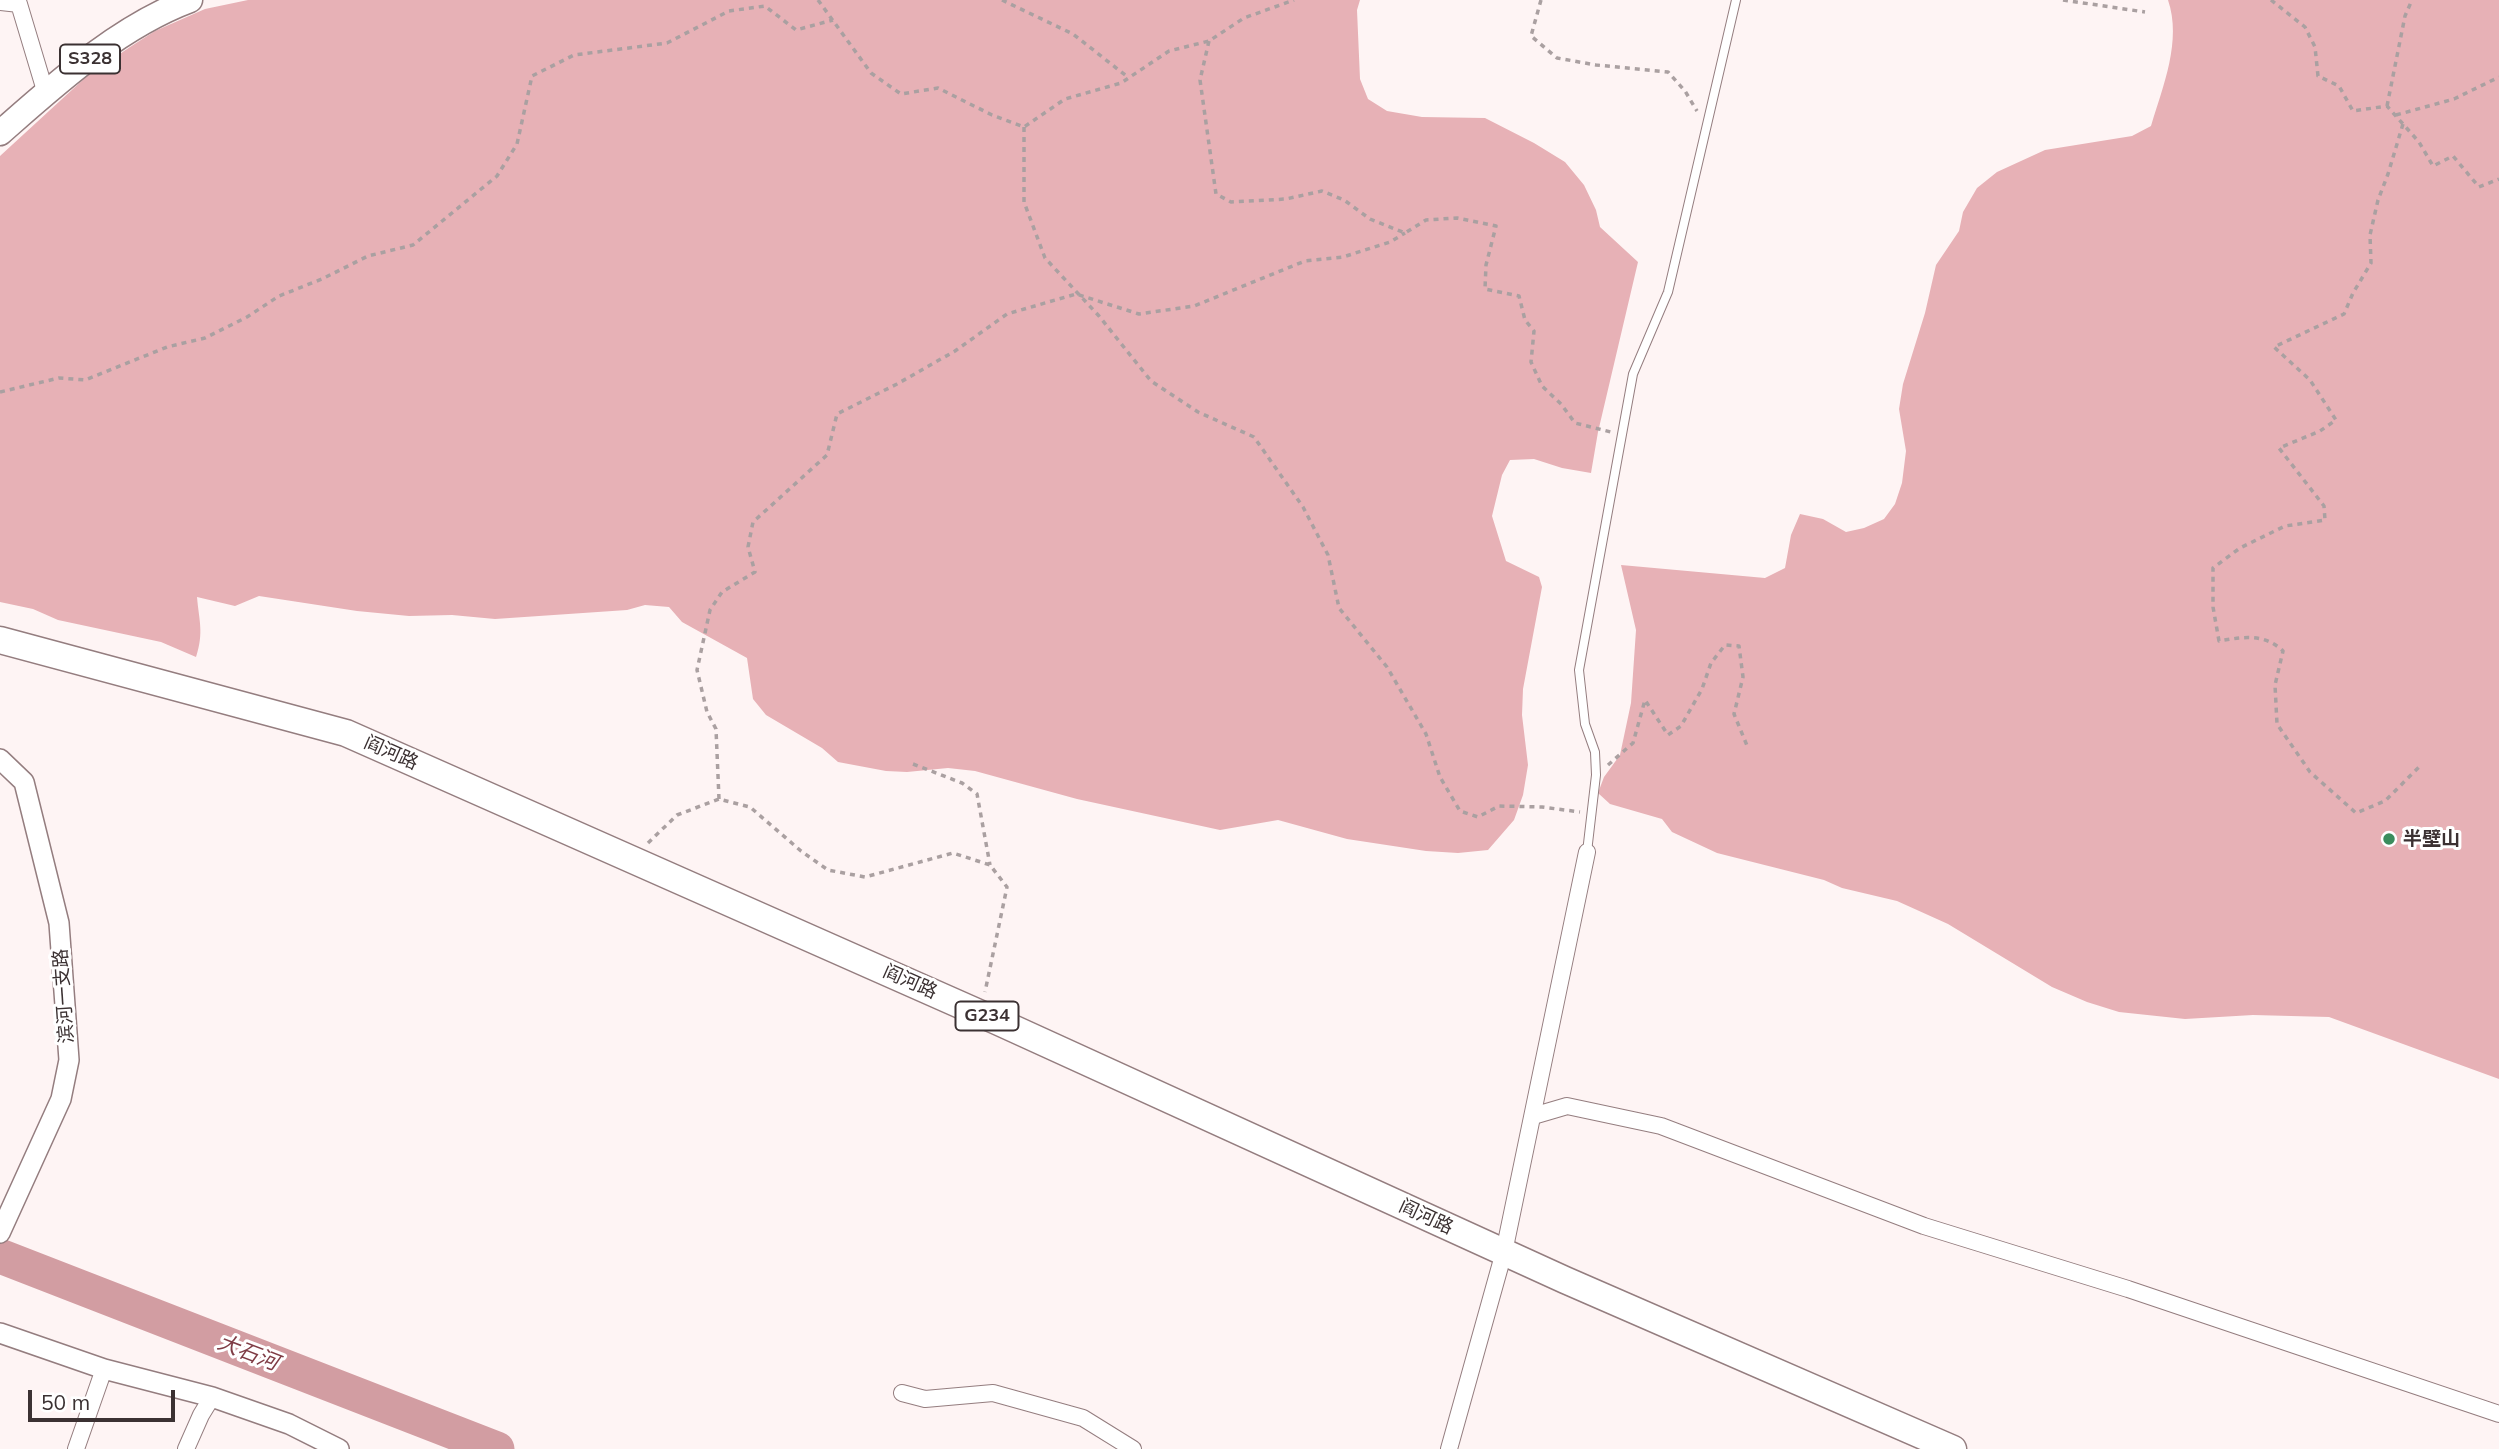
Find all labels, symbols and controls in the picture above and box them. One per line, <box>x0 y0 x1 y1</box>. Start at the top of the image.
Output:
road number: S328 <box>60 44 120 74</box>
street label: 阎河路 <box>360 731 422 775</box>
place label: 半壁山 <box>2403 828 2460 850</box>
marker: 半壁山 <box>2381 831 2397 847</box>
street label: 滨河一支路 <box>49 948 79 1044</box>
street label: 阎河路 <box>879 960 941 1004</box>
road number: G234 <box>956 1001 1018 1030</box>
street label: 阎河路 <box>1395 1195 1457 1239</box>
water label: 大石河 <box>214 1330 282 1376</box>
scale bar <box>32 1376 178 1420</box>
text: 50 m <box>41 1389 90 1415</box>

